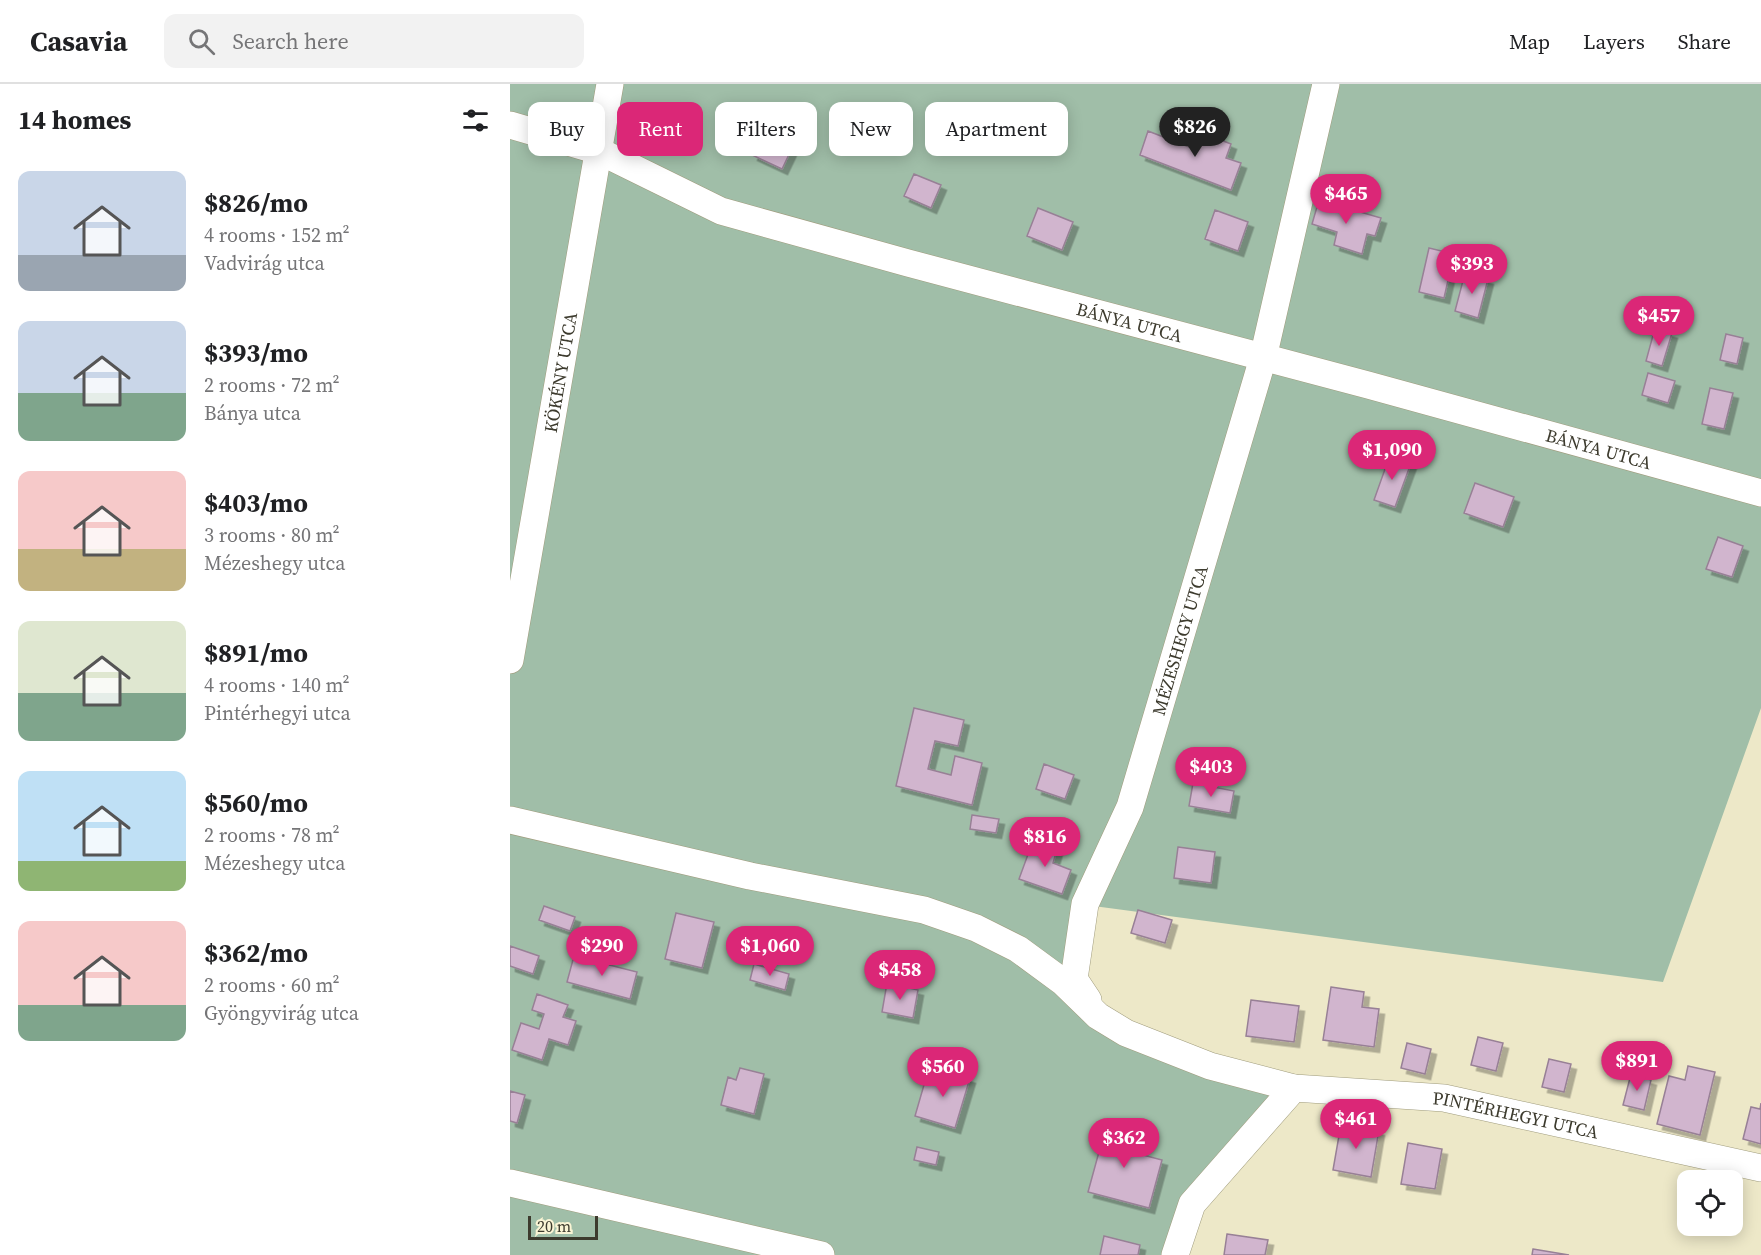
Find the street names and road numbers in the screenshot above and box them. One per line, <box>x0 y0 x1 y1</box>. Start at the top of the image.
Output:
street label: BÁNYA UTCA <box>1074 296 1185 348</box>
street label: KÖKÉNY UTCA <box>537 310 583 434</box>
street label: BÁNYA UTCA <box>1543 422 1655 475</box>
street label: MÉZESHEGY UTCA <box>1145 562 1213 718</box>
street label: PINTÉRHEGYI UTCA <box>1432 1085 1601 1144</box>

